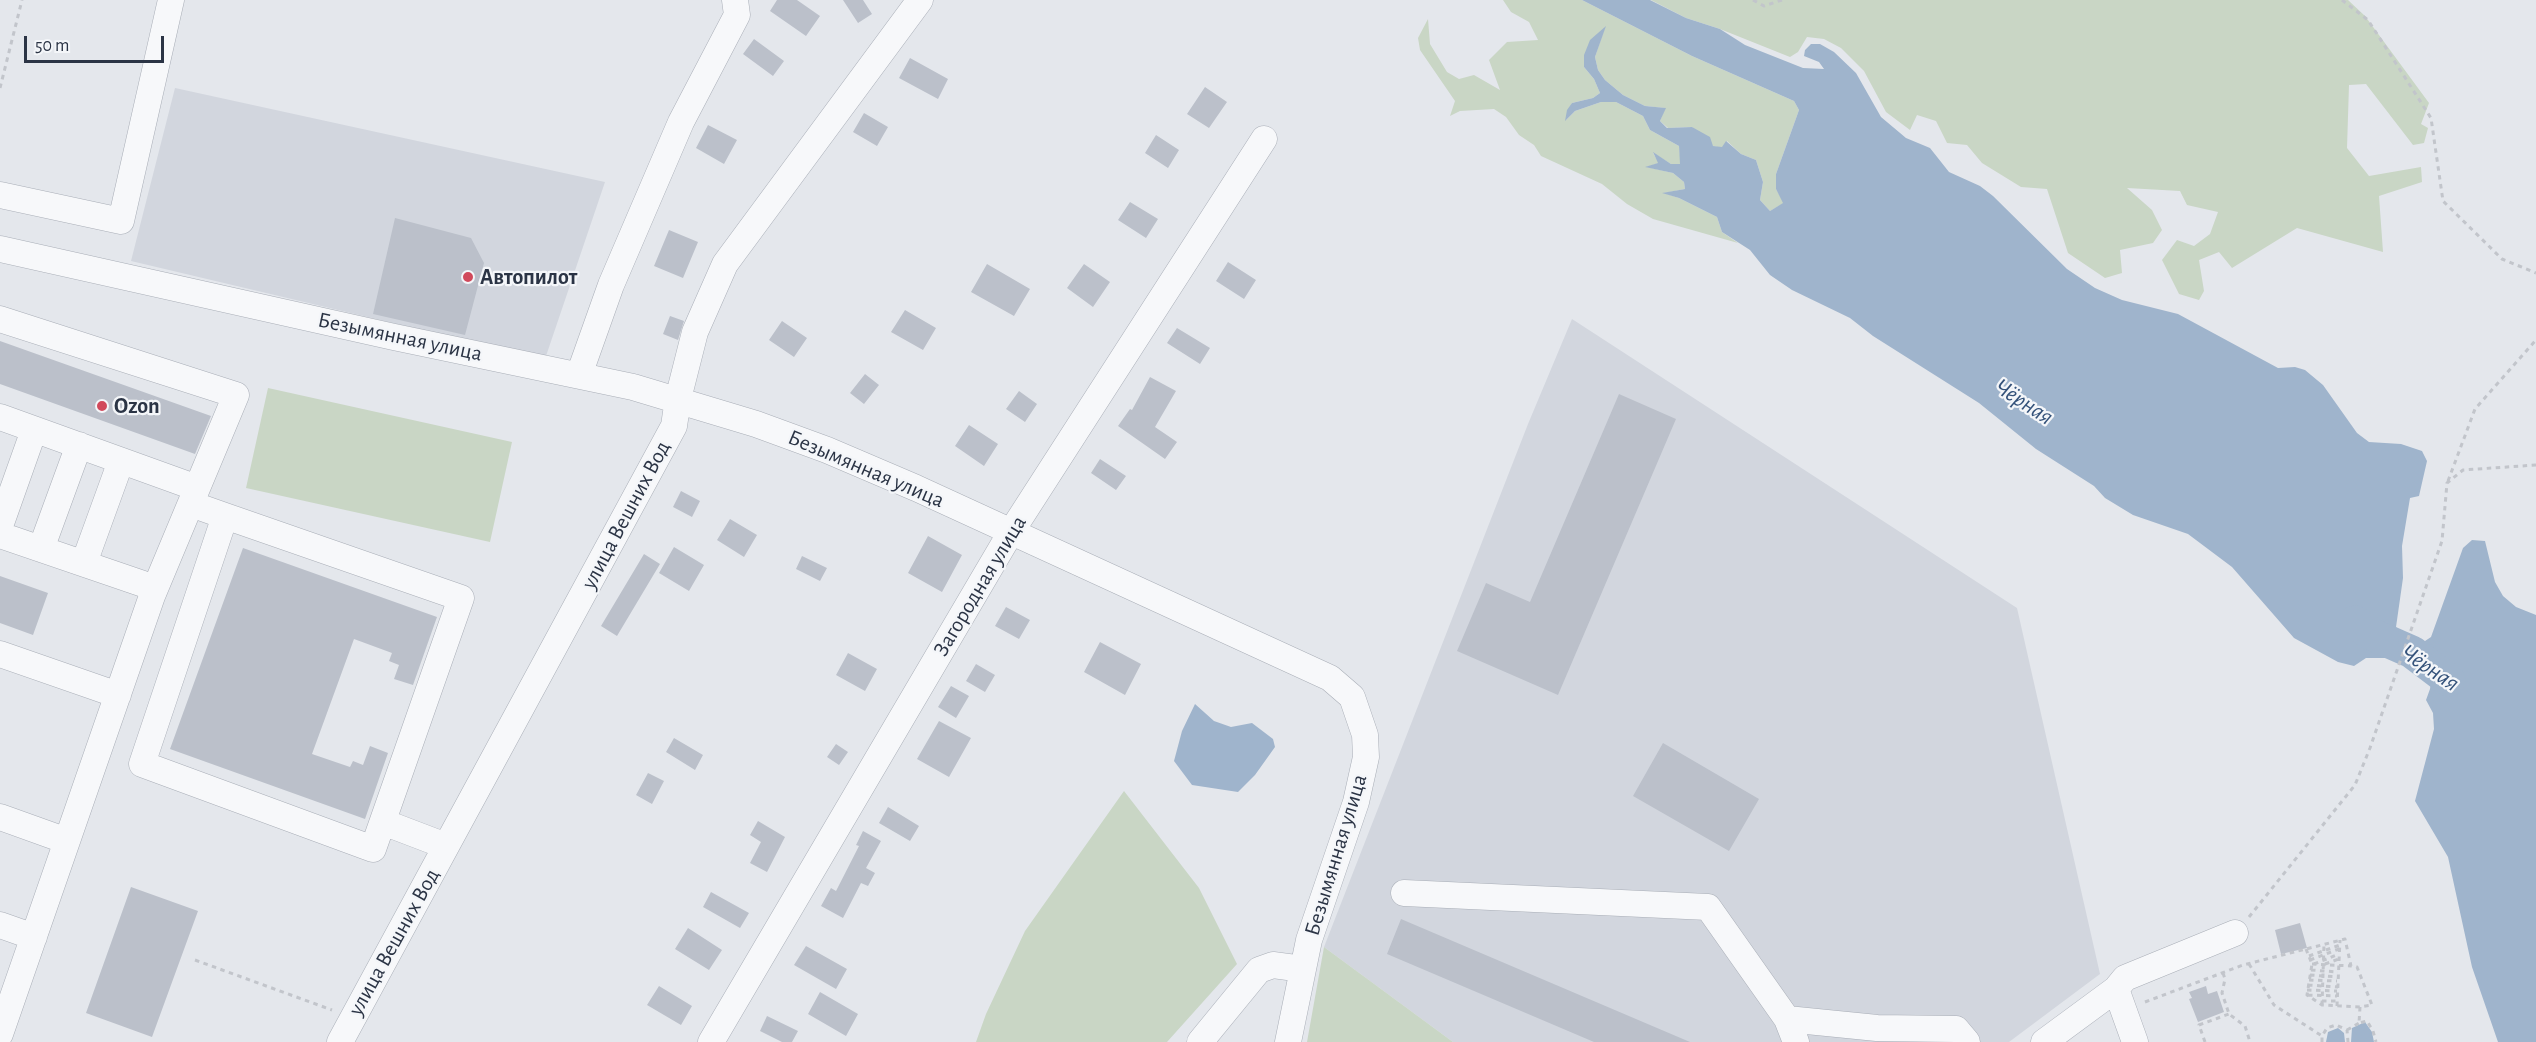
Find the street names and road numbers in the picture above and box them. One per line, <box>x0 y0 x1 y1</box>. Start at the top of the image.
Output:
street label: Безымянная улица <box>315 307 485 367</box>
street label: Безымянная улица <box>784 424 948 514</box>
street label: улица Вешних Вод <box>576 436 676 594</box>
street label: Загородная улица <box>928 511 1032 661</box>
street label: Безымянная улица <box>1299 771 1373 939</box>
street label: улица Вешних Вод <box>343 864 445 1020</box>

